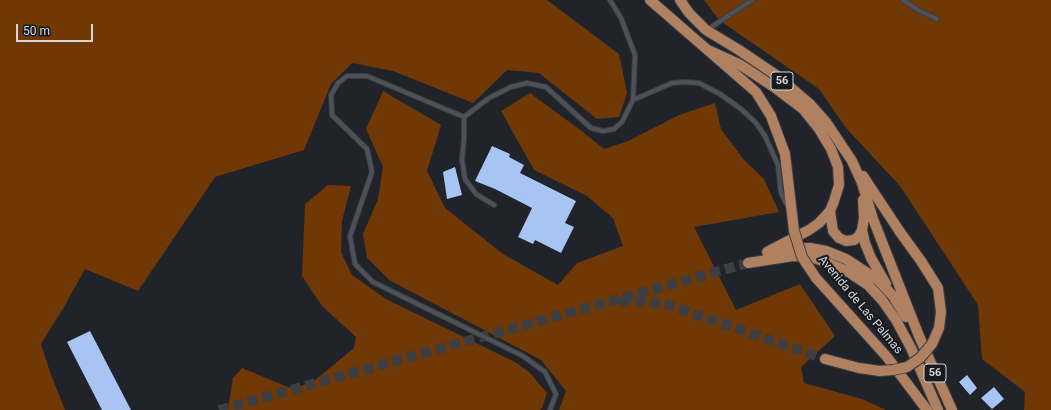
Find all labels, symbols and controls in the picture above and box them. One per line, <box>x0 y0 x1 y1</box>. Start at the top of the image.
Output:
scale bar <box>18 16 95 42</box>
text: 50 m <box>23 24 50 38</box>
road number: 56 <box>771 72 793 90</box>
street label: Avenida de Las Palmas <box>815 253 905 357</box>
road number: 56 <box>924 364 946 382</box>

